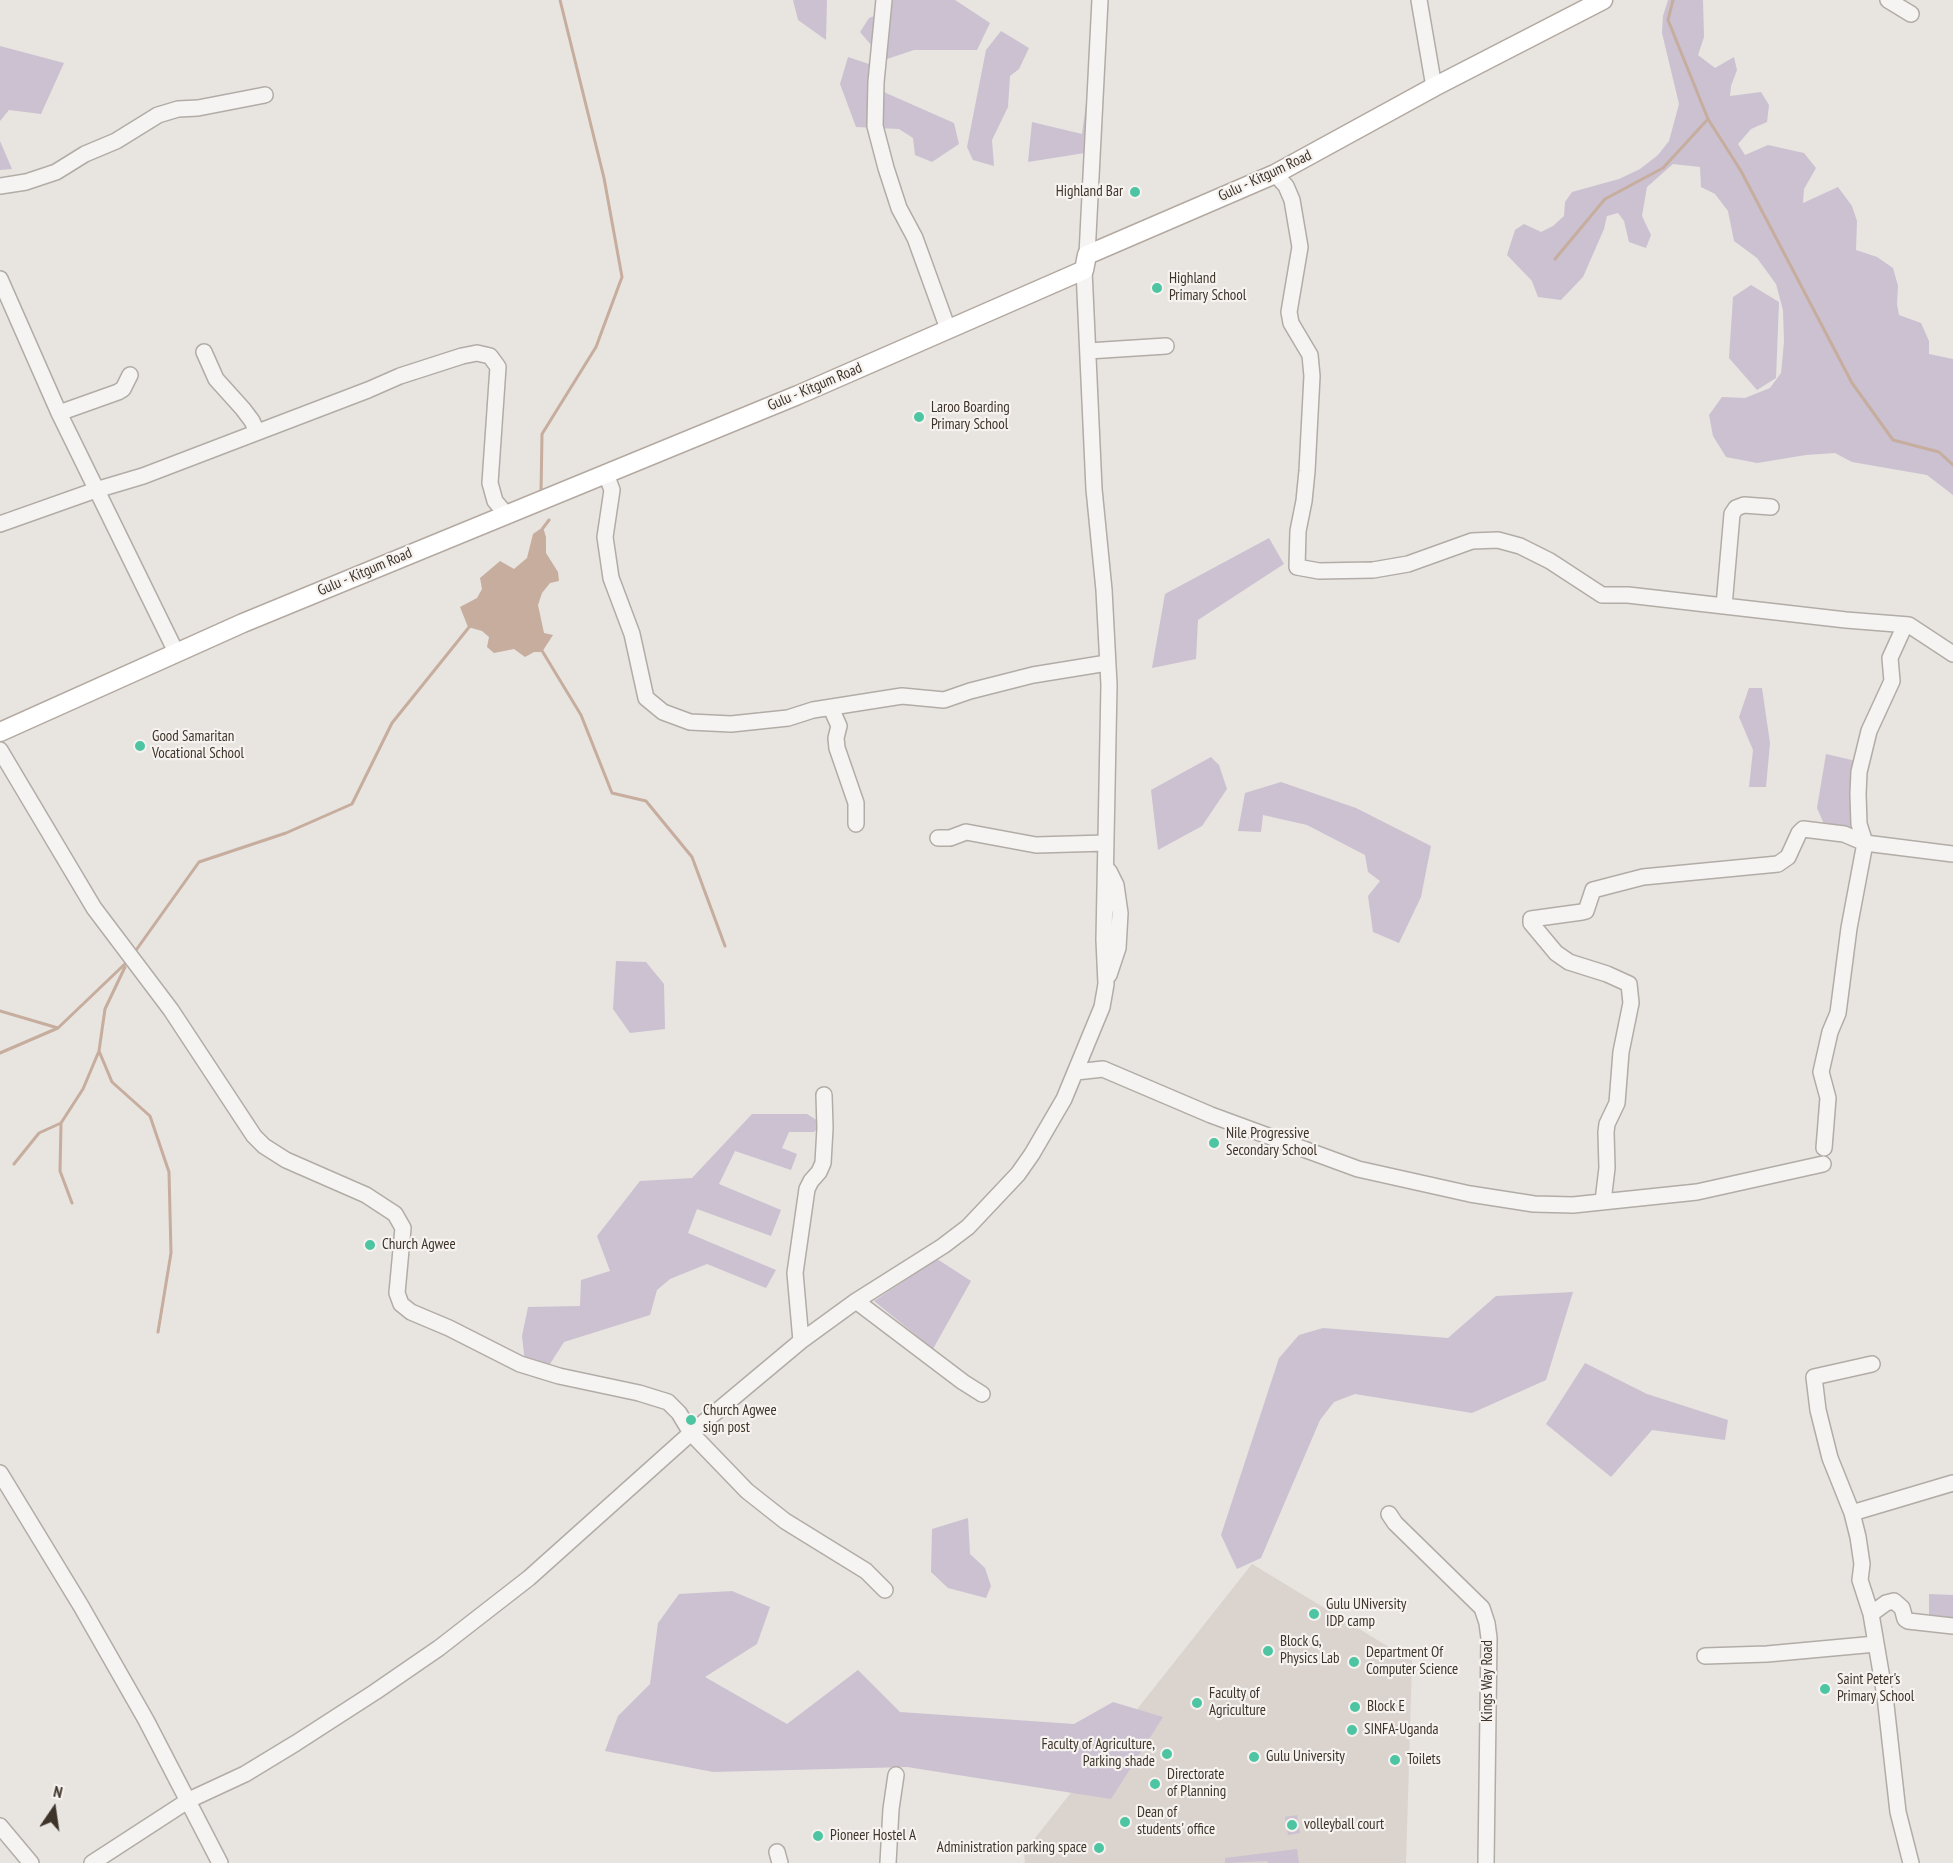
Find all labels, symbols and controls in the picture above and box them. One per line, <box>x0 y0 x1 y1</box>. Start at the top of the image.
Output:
street label: Gulu - Kitgum Road <box>1216 147 1314 205</box>
place label: Highland Bar <box>1056 183 1123 201</box>
marker: Highland Bar <box>1128 185 1142 199</box>
place label: Highland Primary School <box>1169 270 1246 305</box>
marker: Highland Primary School <box>1150 281 1164 295</box>
street label: Gulu - Kitgum Road <box>765 359 865 415</box>
place label: Laroo Boarding Primary School <box>931 399 1010 434</box>
marker: Laroo Boarding Primary School <box>912 410 926 424</box>
street label: Gulu - Kitgum Road <box>315 544 415 600</box>
place label: Good Samaritan Vocational School <box>152 728 244 763</box>
marker: Good Samaritan Vocational School <box>133 739 147 753</box>
place label: Nile Progressive Secondary School <box>1226 1125 1317 1160</box>
marker: Nile Progressive Secondary School <box>1207 1136 1221 1150</box>
place label: Church Agwee <box>382 1236 456 1254</box>
marker: Church Agwee <box>363 1238 377 1252</box>
place label: Church Agwee sign post <box>703 1402 777 1437</box>
marker: Church Agwee sign post <box>684 1413 698 1427</box>
place label: Gulu UNiversity IDP camp <box>1326 1596 1406 1631</box>
marker: Gulu UNiversity IDP camp <box>1307 1607 1321 1621</box>
place label: Block G, Physics Lab <box>1280 1633 1339 1668</box>
street label: Kings Way Road <box>1479 1640 1497 1722</box>
marker: Block G, Physics Lab <box>1261 1644 1275 1658</box>
place label: Department Of Computer Science <box>1366 1644 1458 1679</box>
marker: Department Of Computer Science <box>1347 1655 1361 1669</box>
place label: Saint Peter's Primary School <box>1837 1671 1914 1706</box>
marker: Saint Peter's Primary School <box>1818 1682 1832 1696</box>
place label: Faculty of Agriculture <box>1209 1685 1266 1720</box>
marker: Faculty of Agriculture <box>1190 1696 1204 1710</box>
place label: Block E <box>1367 1698 1405 1716</box>
marker: Block E <box>1348 1700 1362 1714</box>
place label: SINFA-Uganda <box>1364 1721 1439 1739</box>
marker: SINFA-Uganda <box>1345 1723 1359 1737</box>
place label: Faculty of Agriculture, Parking shade <box>1041 1736 1155 1771</box>
marker: Faculty of Agriculture, Parking shade <box>1160 1747 1174 1761</box>
place label: Gulu University <box>1266 1748 1345 1766</box>
marker: Gulu University <box>1247 1750 1261 1764</box>
place label: Toilets <box>1407 1751 1441 1769</box>
marker: Toilets <box>1388 1753 1402 1767</box>
place label: Directorate of Planning <box>1167 1766 1226 1801</box>
marker: Directorate of Planning <box>1148 1777 1162 1791</box>
north arrow <box>24 1779 84 1839</box>
text: N <box>52 1781 65 1802</box>
place label: Dean of students' office <box>1137 1804 1215 1839</box>
marker: Dean of students' office <box>1118 1815 1132 1829</box>
place label: volleyball court <box>1304 1816 1384 1834</box>
marker: volleyball court <box>1285 1818 1299 1832</box>
place label: Pioneer Hostel A <box>830 1827 916 1845</box>
marker: Pioneer Hostel A <box>811 1829 825 1843</box>
place label: Administration parking space <box>937 1839 1087 1857</box>
marker: Administration parking space <box>1092 1841 1106 1855</box>

